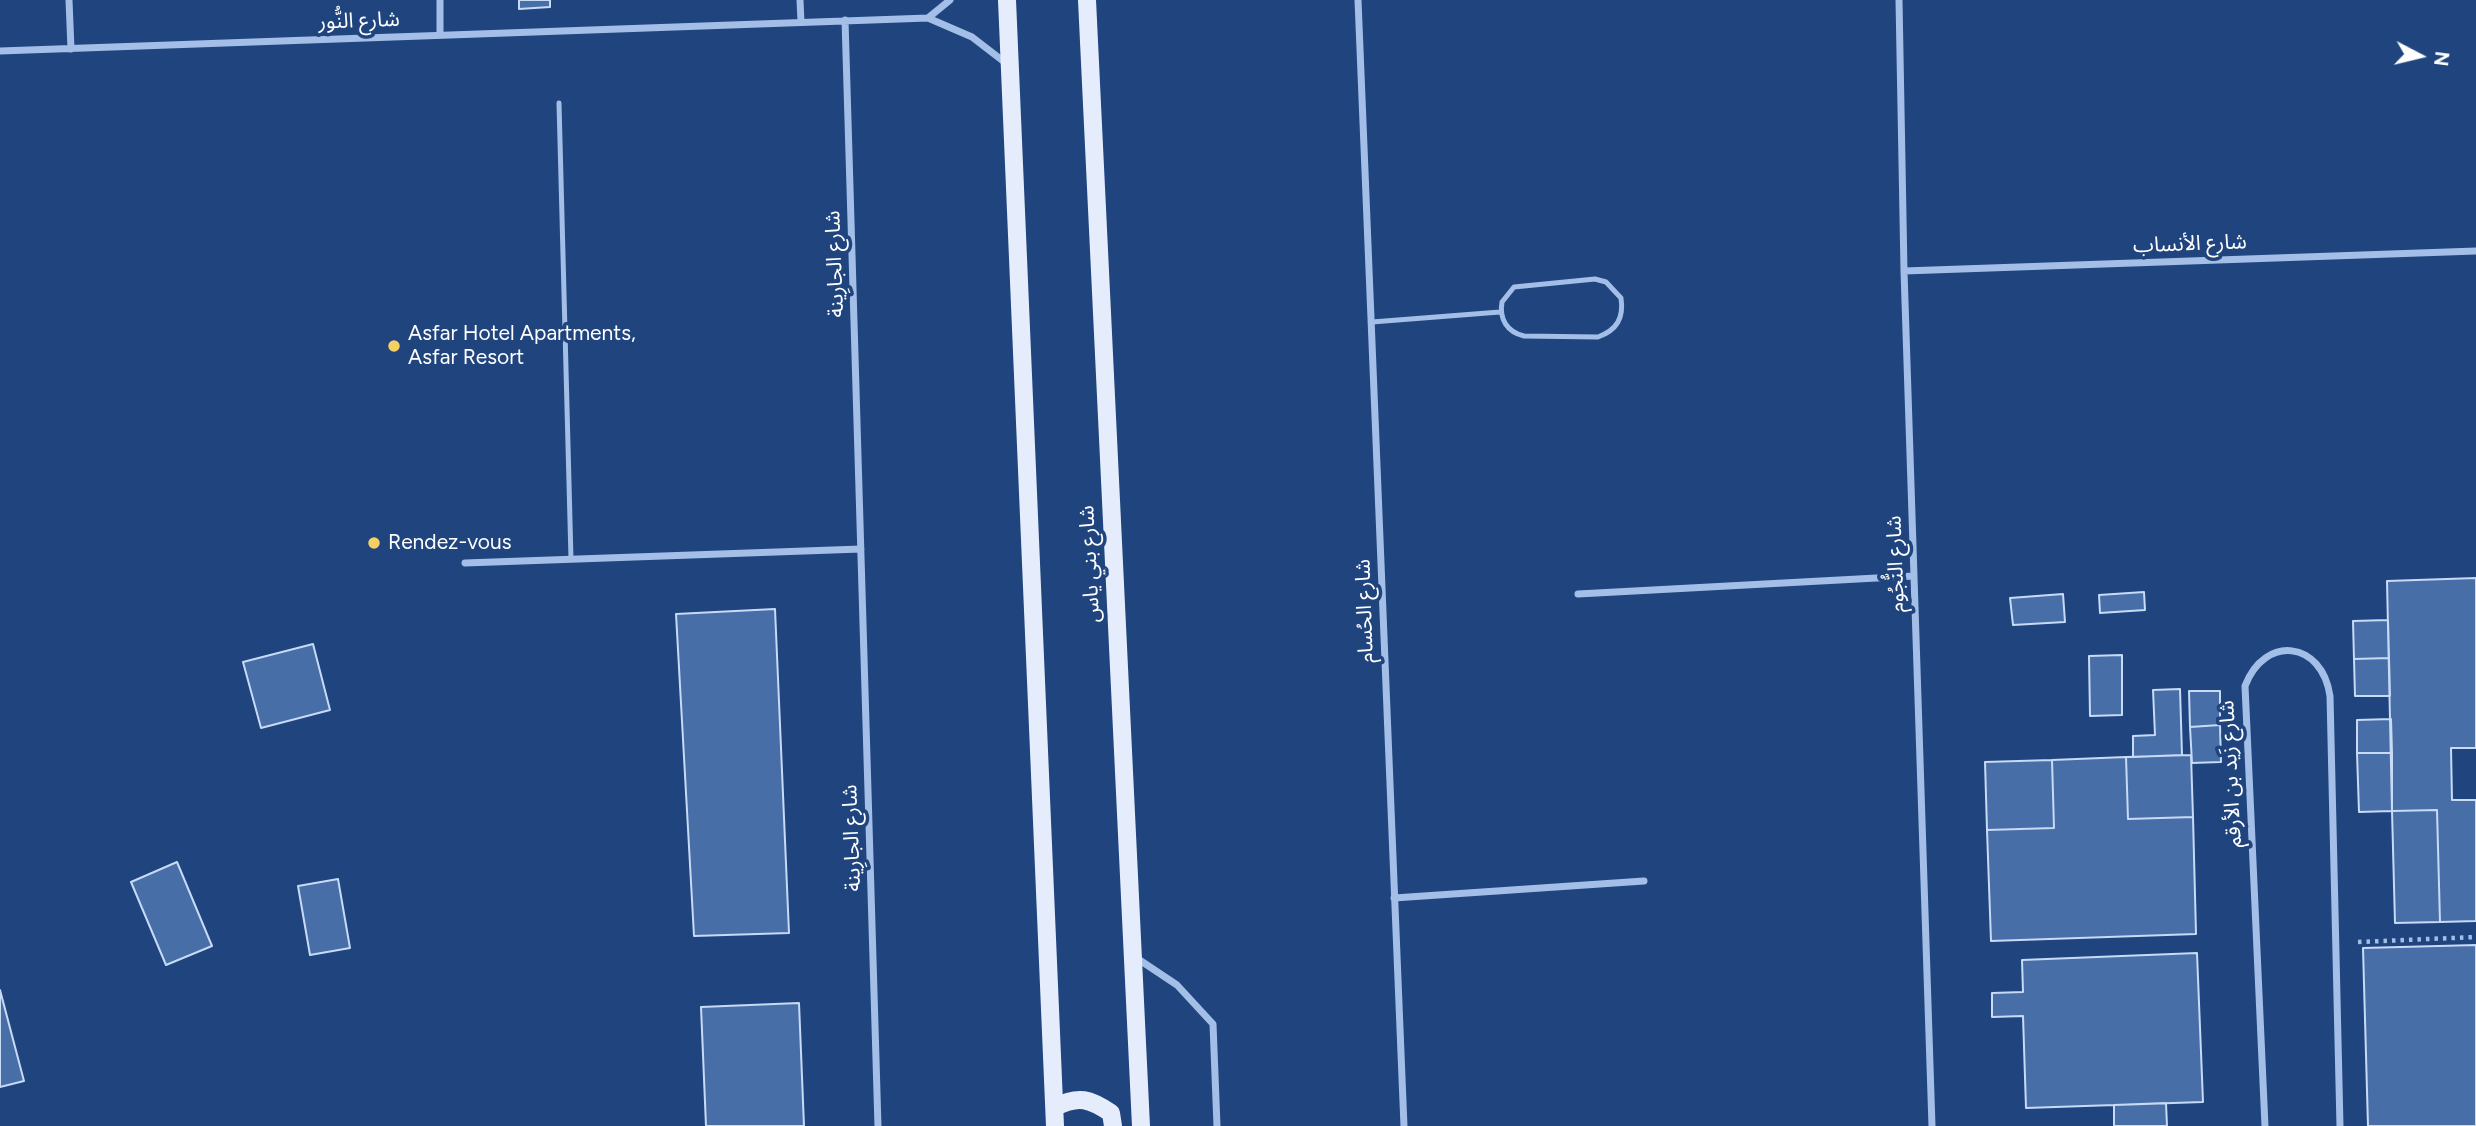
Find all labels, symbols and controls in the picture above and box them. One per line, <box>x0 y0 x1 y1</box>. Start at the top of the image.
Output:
street label: شارع النُّور <box>318 7 400 35</box>
north arrow <box>2385 21 2455 91</box>
text: N <box>2429 50 2454 67</box>
street label: شارع الجارِينة <box>821 210 849 318</box>
street label: شارع الأنساب <box>2133 229 2247 259</box>
place label: Asfar Hotel Apartments, Asfar Resort <box>408 321 636 371</box>
marker: Asfar Hotel Apartments, Asfar Resort <box>386 338 402 354</box>
street label: شارع بني ياس <box>1074 505 1106 623</box>
street label: شارع النُّجُوم <box>1882 515 1910 613</box>
place label: Rendez-vous <box>388 530 512 556</box>
marker: Rendez-vous <box>366 535 382 551</box>
street label: شارع الحُسام <box>1351 559 1379 663</box>
street label: شارع زَيد بن الأرقم <box>2215 700 2247 848</box>
street label: شارع الجارِينة <box>838 784 866 892</box>

